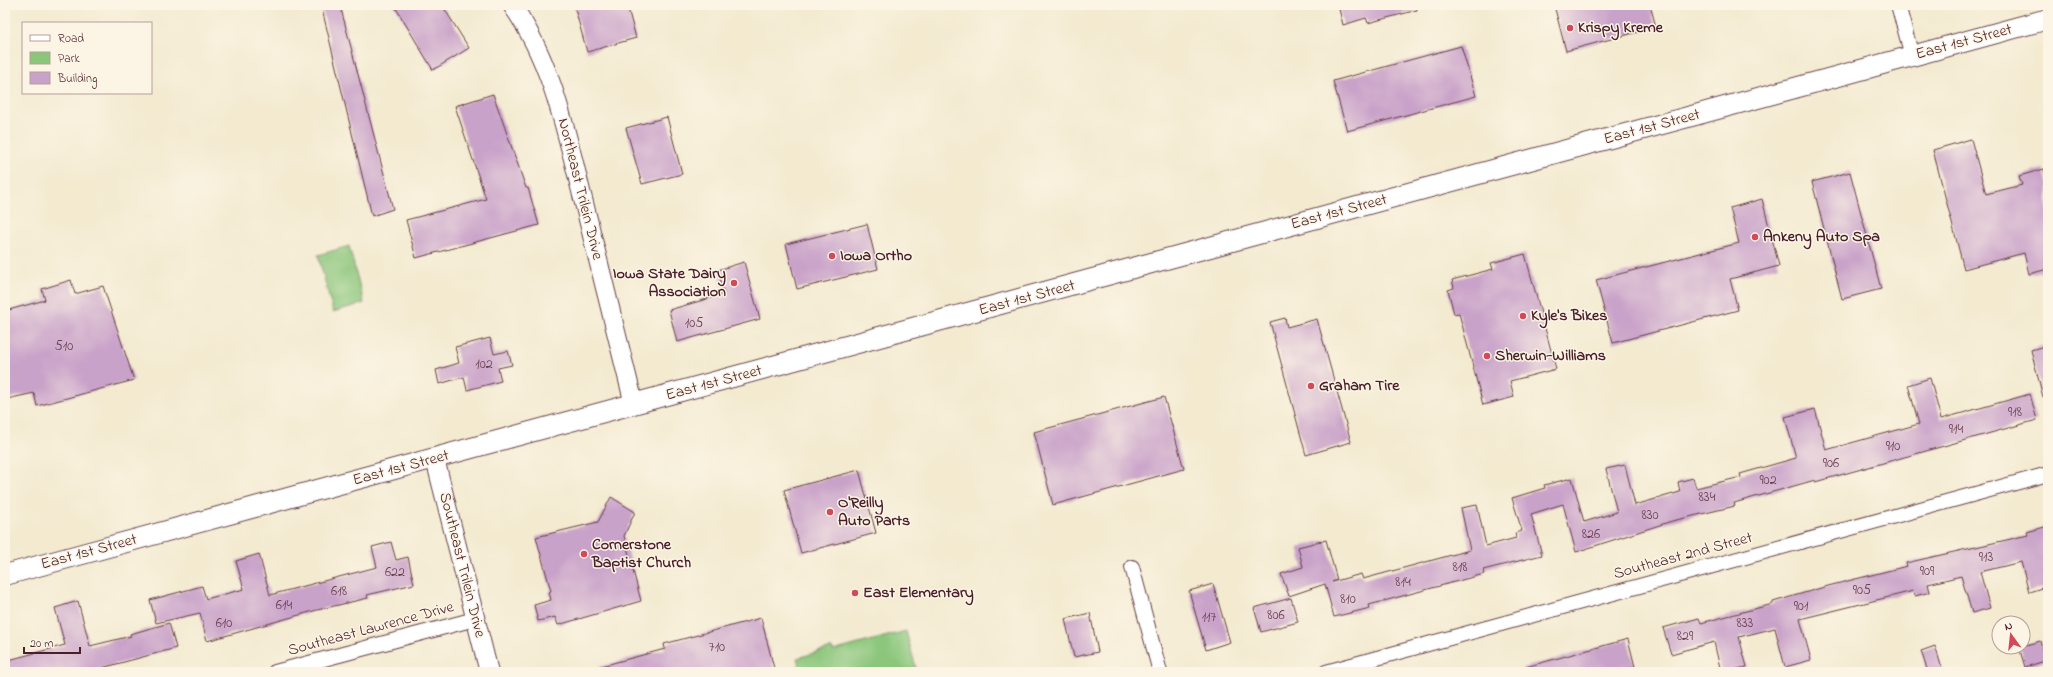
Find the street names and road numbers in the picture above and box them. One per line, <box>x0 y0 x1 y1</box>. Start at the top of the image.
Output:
street label: East 1st Street <box>1913 17 2015 66</box>
street label: East 1st Street <box>1601 102 1703 151</box>
street label: Northeast Trilein Drive <box>551 116 609 263</box>
street label: East 1st Street <box>1288 187 1390 236</box>
street label: East 1st Street <box>976 273 1078 322</box>
street label: East 1st Street <box>663 358 765 407</box>
street label: East 1st Street <box>350 443 452 492</box>
street label: Southeast Trilein Drive <box>432 490 492 641</box>
street label: Southeast 2nd Street <box>1611 526 1756 586</box>
street label: East 1st Street <box>38 527 140 576</box>
street label: Southeast Lawrence Drive <box>285 595 457 663</box>

